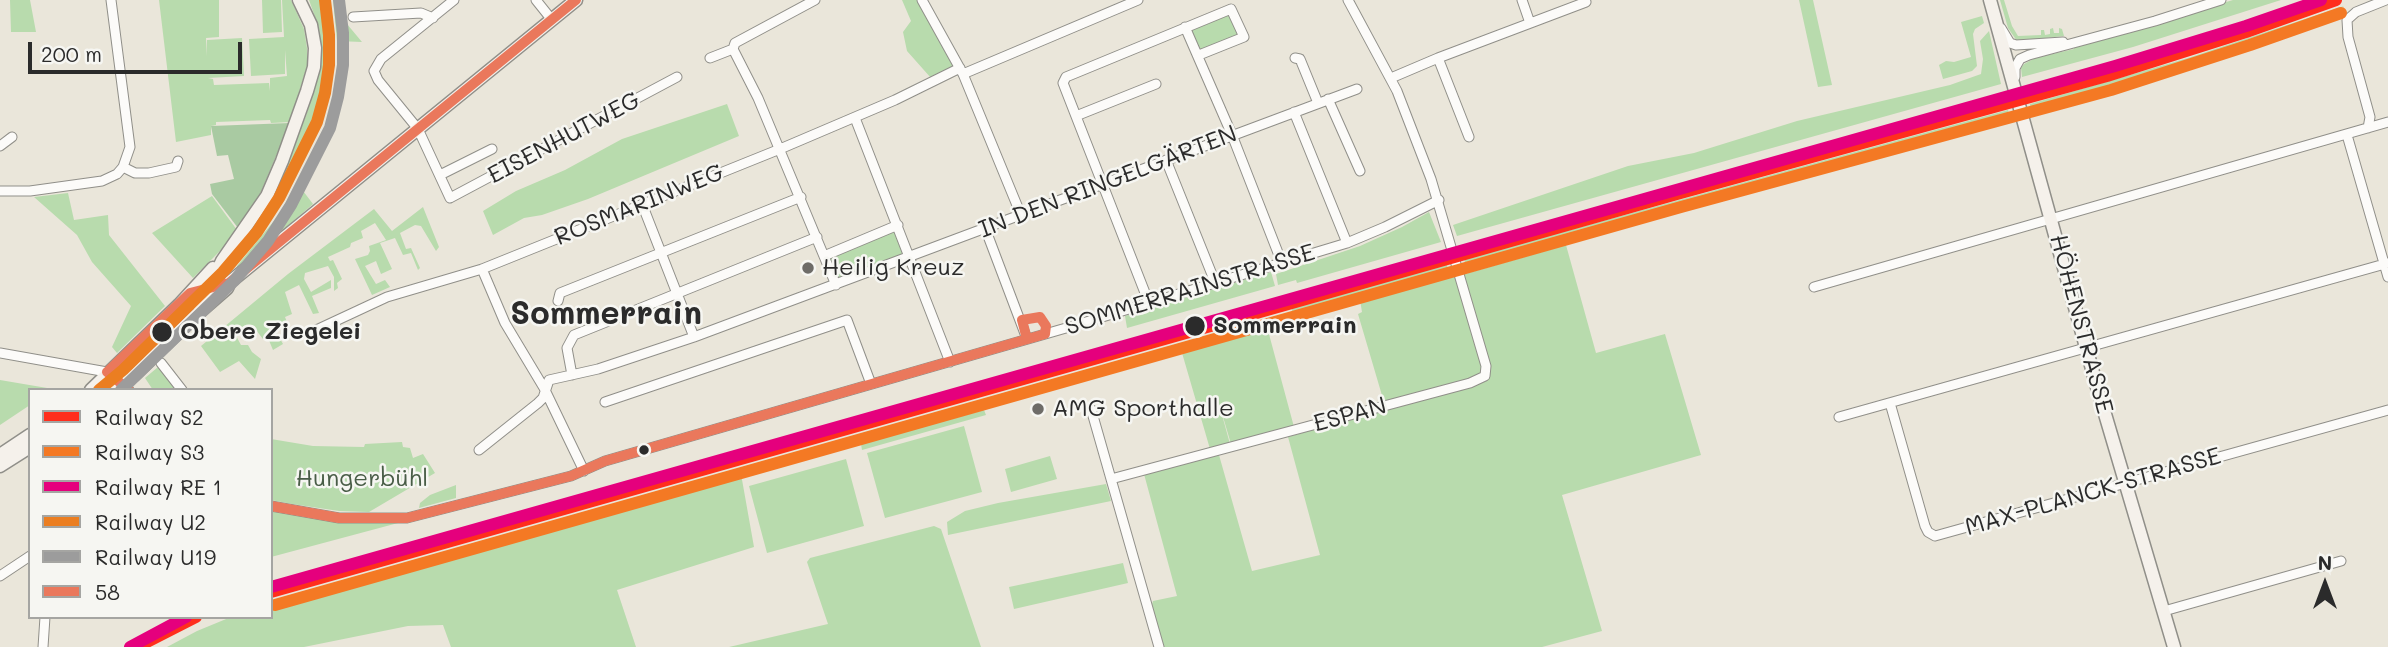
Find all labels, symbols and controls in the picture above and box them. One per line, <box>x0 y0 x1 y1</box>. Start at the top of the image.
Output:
scale bar <box>32 28 245 72</box>
text: 200 m <box>41 40 102 67</box>
street label: EISENHUTWEG <box>483 86 645 190</box>
street label: IN DEN RINGELGÄRTEN <box>975 119 1241 245</box>
street label: ROSMARINWEG <box>550 158 728 252</box>
street label: HÖHENSTRASSE <box>2043 231 2119 417</box>
street label: SOMMERRAINSTRASSE <box>1062 238 1318 342</box>
place label: Heilig Kreuz <box>822 254 964 282</box>
marker: Heilig Kreuz <box>800 260 816 276</box>
district label: Sommerrain <box>510 295 702 333</box>
place label: Sommerrain <box>1213 312 1357 340</box>
marker: Sommerrain <box>1183 314 1207 338</box>
place label: Obere Ziegelei <box>180 318 361 346</box>
marker: Obere Ziegelei <box>150 320 174 344</box>
legend <box>28 388 273 619</box>
street label: ESPAN <box>1310 391 1390 439</box>
place label: AMG Sporthalle <box>1052 395 1234 423</box>
marker: AMG Sporthalle <box>1030 401 1046 417</box>
text: Railway S2 <box>95 403 204 430</box>
text: Railway S3 <box>95 438 204 465</box>
street label: MAX-PLANCK-STRASSE <box>1962 442 2224 542</box>
unlabelled marker <box>637 443 651 457</box>
park label: Hungerbühl <box>296 465 428 493</box>
text: Railway RE 1 <box>95 473 222 500</box>
text: Railway U2 <box>95 508 206 535</box>
text: Railway U19 <box>95 543 216 570</box>
north arrow <box>2290 549 2360 619</box>
text: N <box>2318 550 2332 575</box>
text: 58 <box>95 578 120 605</box>

